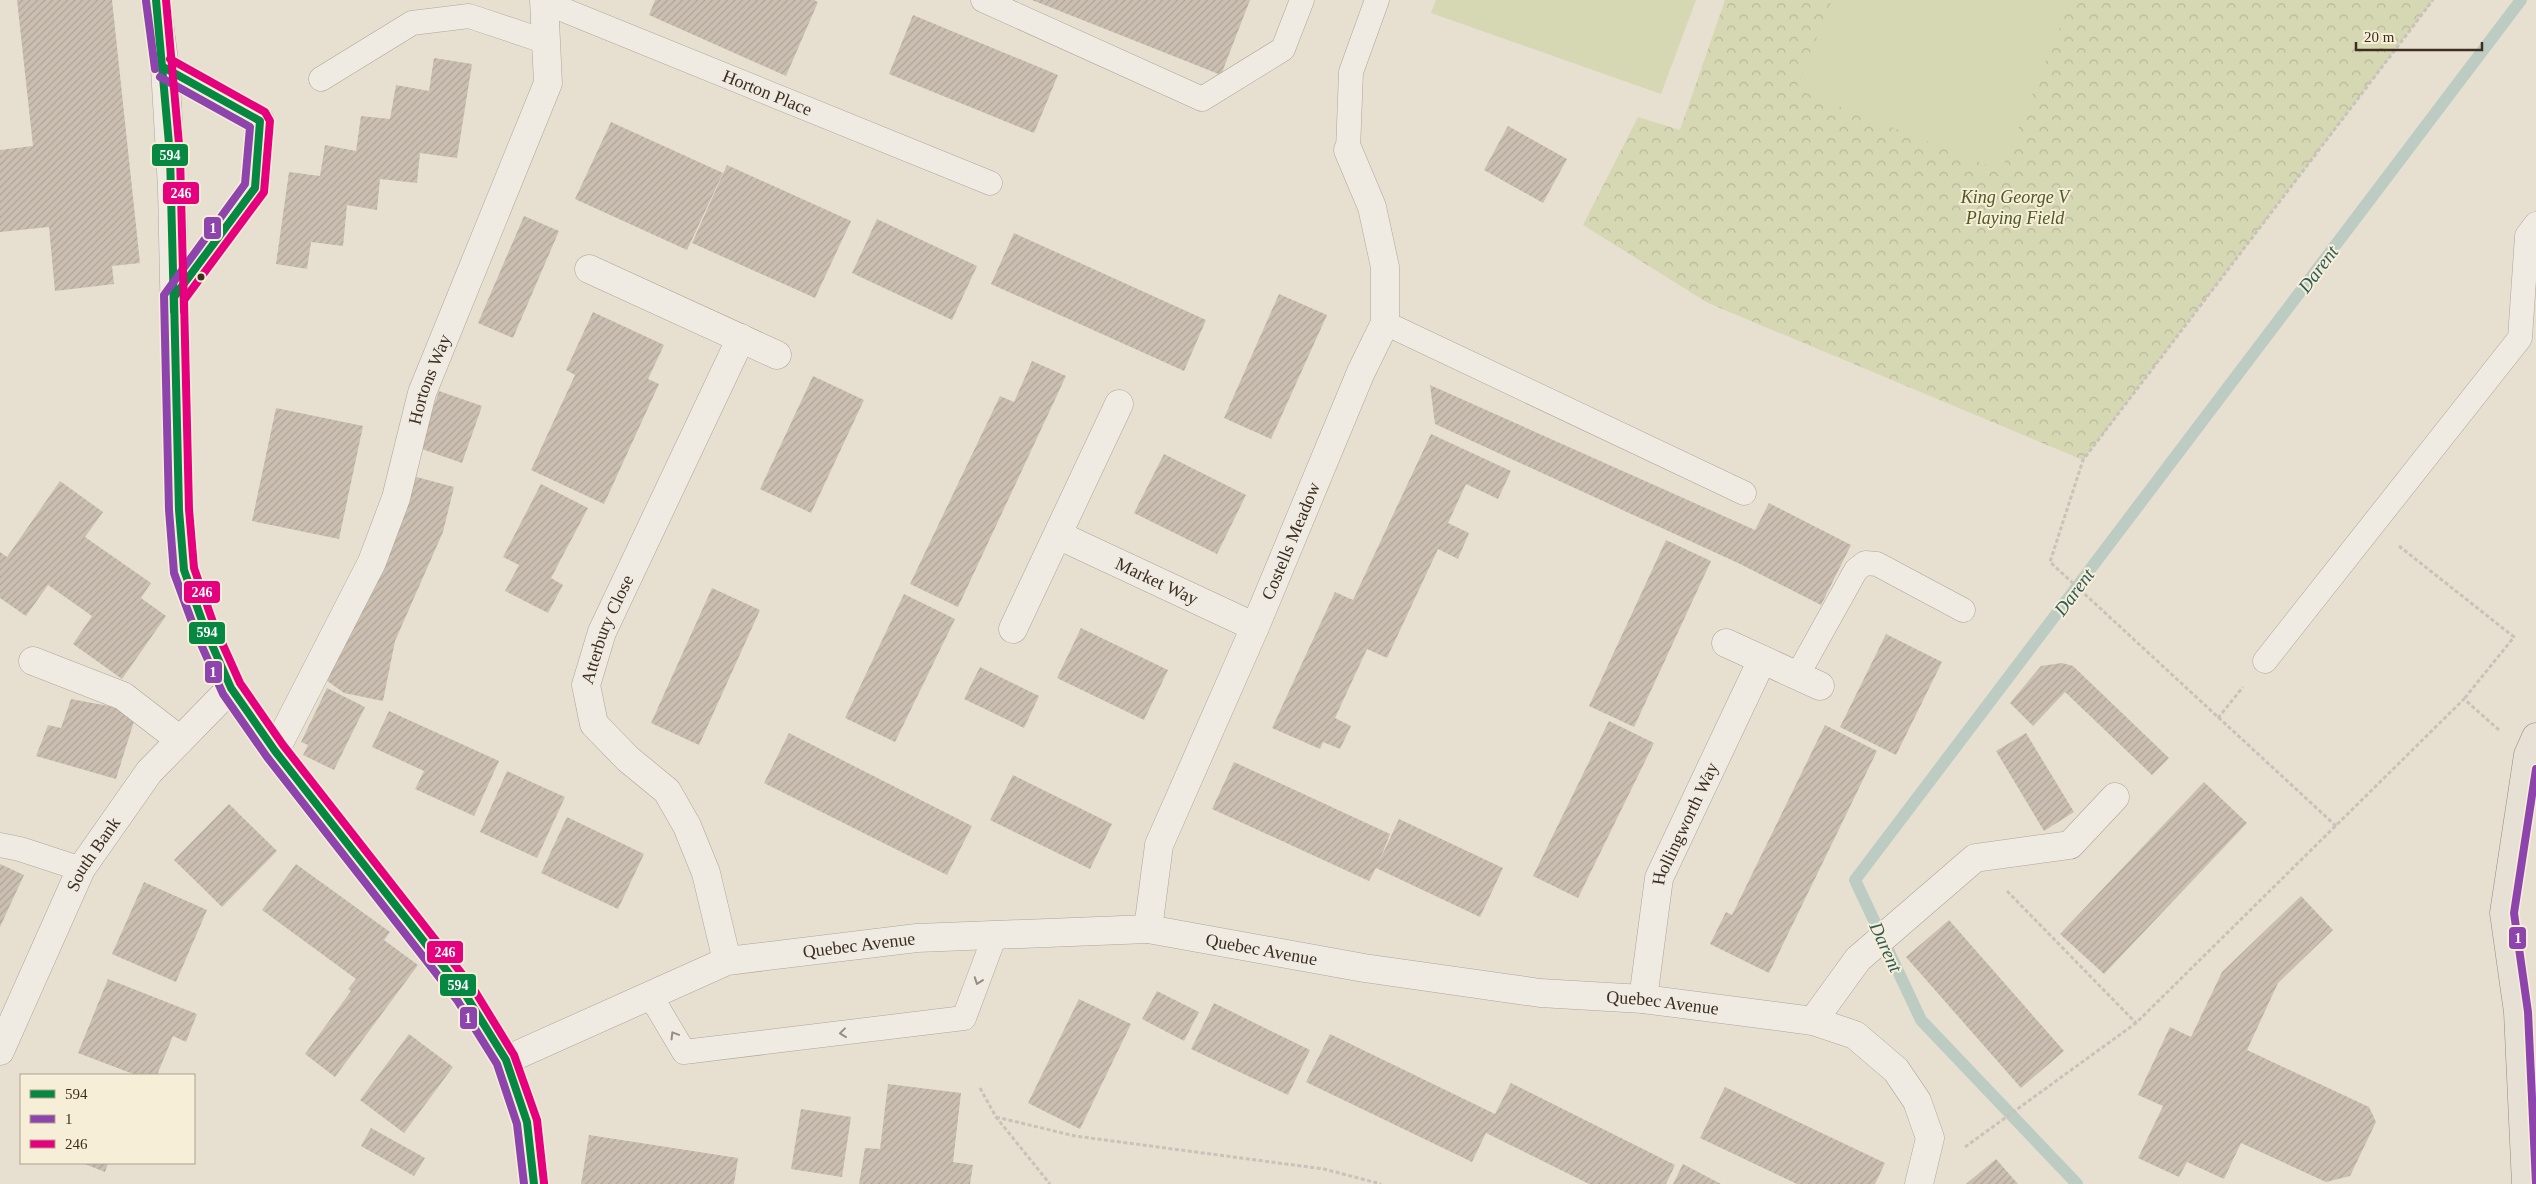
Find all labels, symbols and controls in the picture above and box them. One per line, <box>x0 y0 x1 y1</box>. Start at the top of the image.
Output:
scale bar <box>2356 20 2482 52</box>
text: 20 m <box>2364 29 2395 45</box>
street label: Horton Place <box>720 66 815 120</box>
line badge: 594 <box>151 143 189 167</box>
text: 594 <box>160 148 181 163</box>
line badge: 246 <box>162 181 200 205</box>
text: 246 <box>171 186 192 201</box>
park label: King George V Playing Field <box>1960 187 2071 228</box>
line badge: 1 <box>203 216 222 240</box>
text: 1 <box>210 221 217 236</box>
water label: Darent <box>2293 241 2343 297</box>
unlabelled marker <box>196 272 206 282</box>
street label: Hortons Way <box>405 331 455 427</box>
street label: Costells Meadow <box>1257 479 1324 603</box>
street label: Market Way <box>1112 553 1201 609</box>
water label: Darent <box>2049 564 2099 620</box>
street label: Atterbury Close <box>577 572 637 686</box>
line badge: 246 <box>183 580 221 604</box>
text: 246 <box>192 585 213 600</box>
line badge: 594 <box>188 621 226 645</box>
text: 594 <box>197 625 218 640</box>
line badge: 1 <box>204 660 223 684</box>
text: 1 <box>210 665 217 680</box>
street label: Hollingworth Way <box>1648 759 1722 886</box>
street label: South Bank <box>62 813 124 895</box>
water label: Darent <box>1865 918 1907 976</box>
line badge: 1 <box>2508 926 2527 950</box>
street label: Quebec Avenue <box>801 928 916 962</box>
street label: Quebec Avenue <box>1204 930 1319 969</box>
text: 1 <box>2515 931 2522 946</box>
line badge: 246 <box>426 940 464 964</box>
text: 246 <box>435 945 456 960</box>
line badge: 594 <box>439 973 477 997</box>
one-way arrow <box>974 976 984 985</box>
text: 594 <box>448 978 469 993</box>
street label: Quebec Avenue <box>1606 987 1720 1019</box>
line badge: 1 <box>459 1006 478 1030</box>
text: 1 <box>465 1011 472 1026</box>
one-way arrow <box>838 1027 846 1038</box>
one-way arrow <box>670 1031 680 1040</box>
legend <box>20 1074 195 1164</box>
text: 594 <box>65 1086 88 1102</box>
text: 1 <box>65 1111 73 1127</box>
text: 246 <box>65 1136 88 1152</box>

